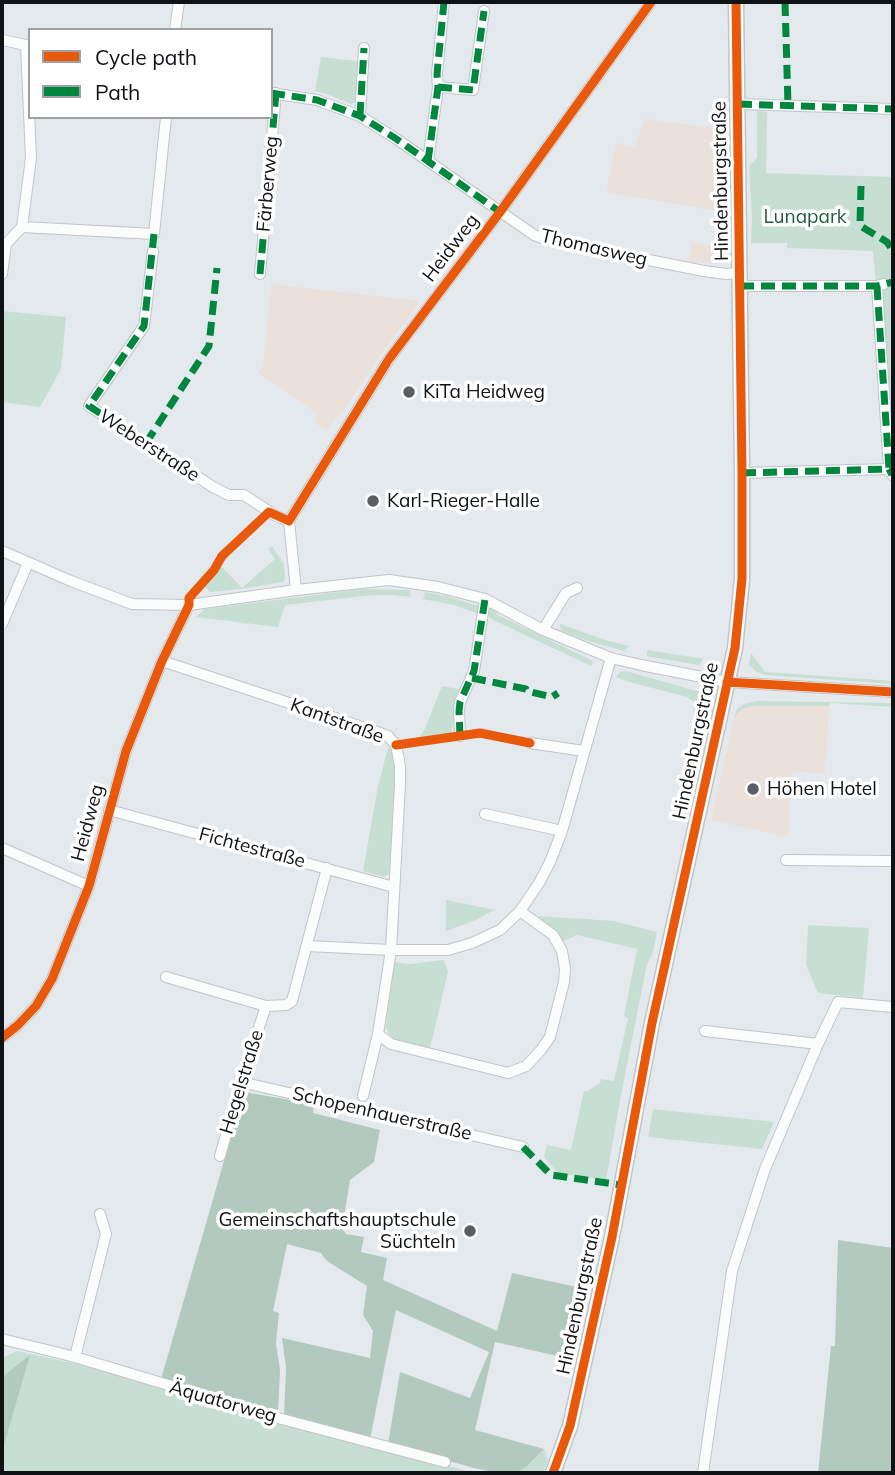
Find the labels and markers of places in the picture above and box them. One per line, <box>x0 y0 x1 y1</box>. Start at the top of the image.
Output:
place label: KiTa Heidweg <box>423 381 545 403</box>
marker: KiTa Heidweg <box>401 384 417 400</box>
place label: Karl-Rieger-Halle <box>387 490 540 512</box>
marker: Karl-Rieger-Halle <box>365 493 381 509</box>
place label: Höhen Hotel <box>767 778 877 800</box>
marker: Höhen Hotel <box>745 781 761 797</box>
place label: Gemeinschaftshauptschule Süchteln <box>218 1209 456 1253</box>
marker: Gemeinschaftshauptschule Süchteln <box>462 1223 478 1239</box>

